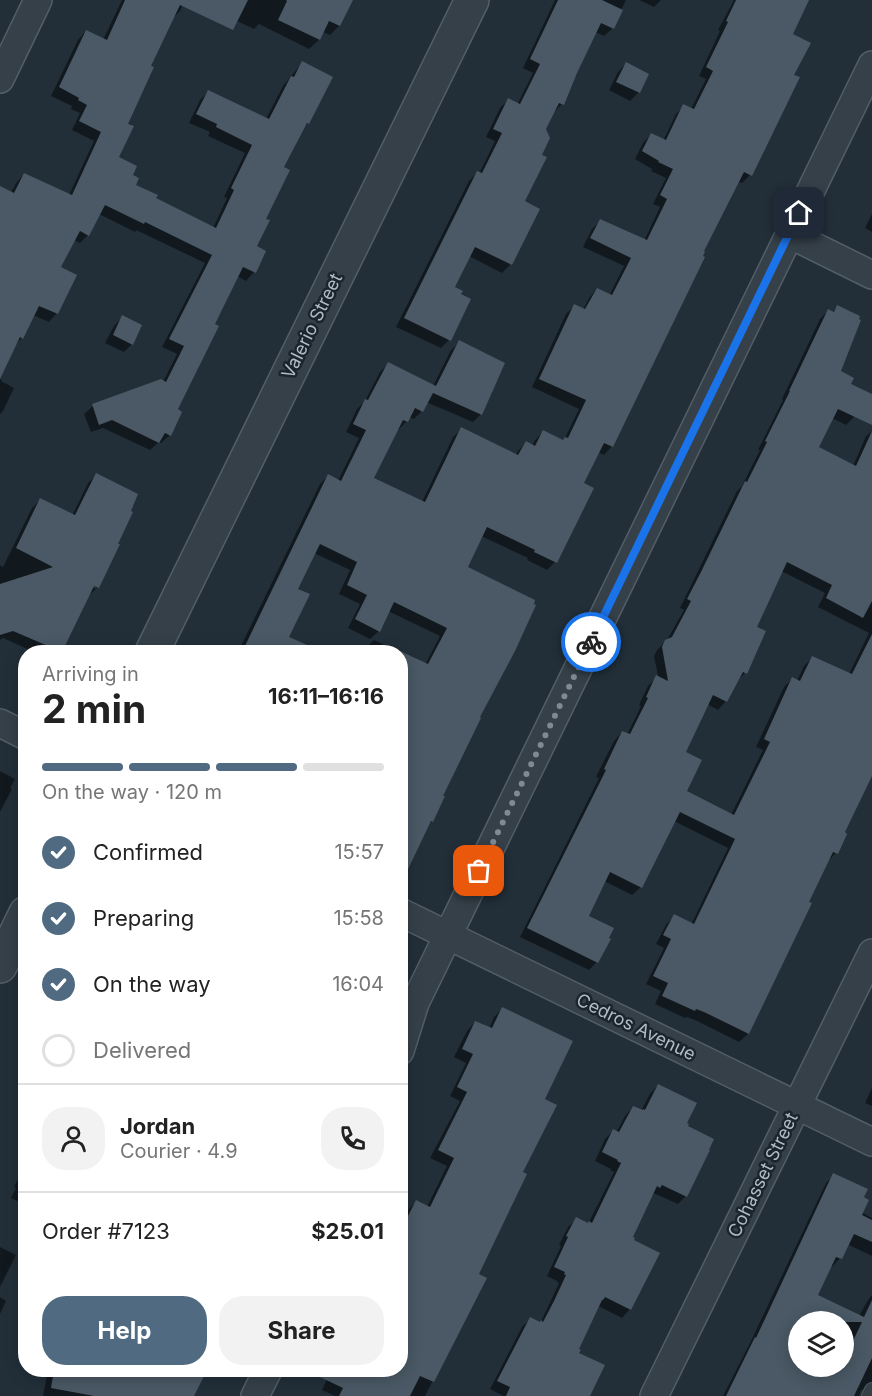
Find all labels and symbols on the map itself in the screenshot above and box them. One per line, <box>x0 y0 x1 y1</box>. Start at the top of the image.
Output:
pin <box>773 187 824 238</box>
street label: Valerio Street <box>277 270 346 382</box>
courier <box>561 612 621 672</box>
pin <box>453 845 504 896</box>
street label: Cedros Avenue <box>573 989 699 1064</box>
street label: Cohasset Street <box>723 1109 802 1240</box>

